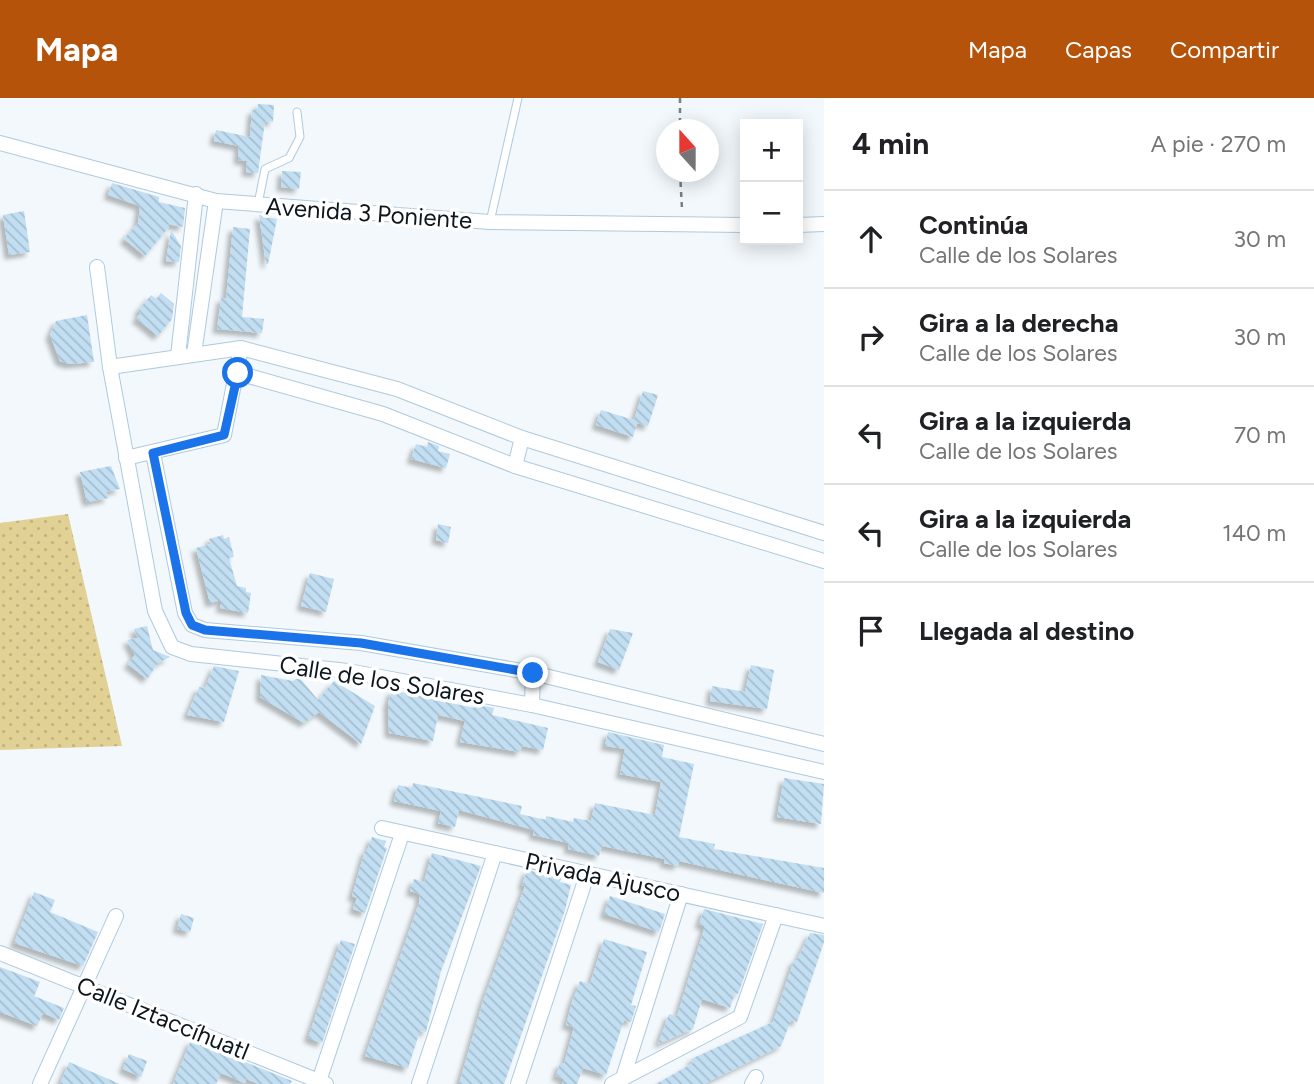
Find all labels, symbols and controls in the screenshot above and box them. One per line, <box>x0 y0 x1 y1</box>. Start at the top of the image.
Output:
text: Mapa <box>35 30 118 69</box>
text: Mapa <box>968 35 1027 64</box>
text: Capas <box>1065 35 1132 64</box>
text: Compartir <box>1170 35 1279 64</box>
north arrow <box>656 119 719 182</box>
map controls <box>740 119 803 245</box>
button: + <box>740 119 803 182</box>
text: 4 min <box>852 125 929 162</box>
text: A pie · 270 m <box>1151 130 1286 158</box>
button: − <box>740 182 803 245</box>
street label: Avenida 3 Poniente <box>265 191 473 235</box>
text: Continúa <box>919 209 1028 241</box>
icon: ahead <box>852 220 890 258</box>
text: 30 m <box>1233 225 1286 253</box>
text: Calle de los Solares <box>919 241 1118 269</box>
text: Gira a la derecha <box>919 307 1119 339</box>
icon: right <box>852 318 890 356</box>
text: 30 m <box>1233 323 1286 351</box>
text: Calle de los Solares <box>919 339 1118 367</box>
route start <box>222 357 253 388</box>
text: Gira a la izquierda <box>919 405 1131 437</box>
icon: left <box>852 416 890 454</box>
text: 70 m <box>1234 421 1286 449</box>
text: Calle de los Solares <box>919 437 1118 465</box>
text: Gira a la izquierda <box>919 503 1131 535</box>
icon: left <box>852 514 890 552</box>
text: 140 m <box>1222 519 1286 547</box>
text: Calle de los Solares <box>919 535 1118 563</box>
icon: arrive <box>852 612 890 650</box>
text: Llegada al destino <box>919 615 1134 647</box>
street label: Calle de los Solares <box>277 649 487 711</box>
route end <box>517 657 548 688</box>
street label: Privada Ajusco <box>523 846 683 908</box>
street label: Calle Iztaccíhuatl <box>72 970 254 1066</box>

